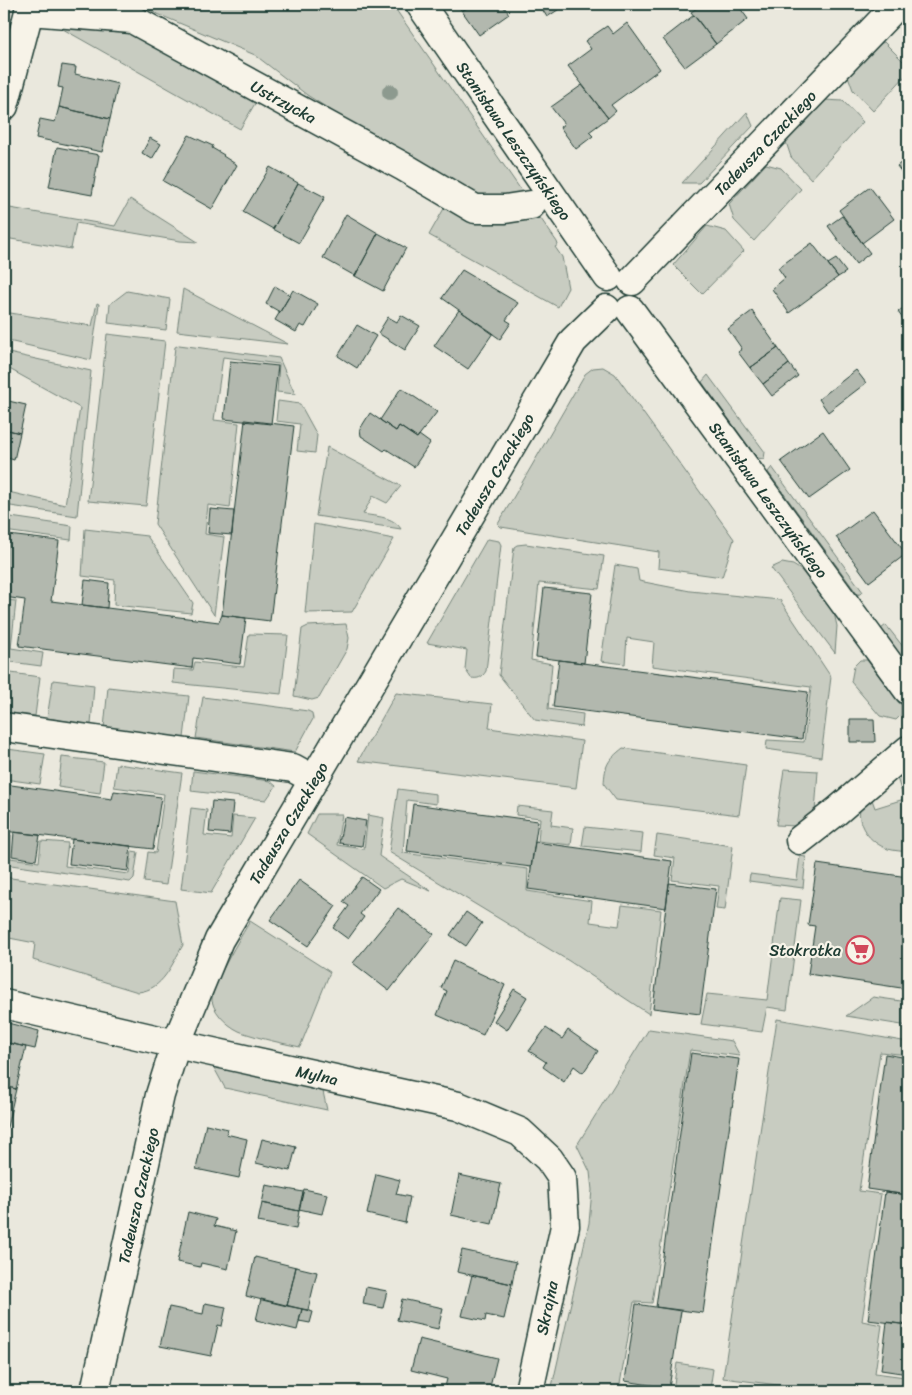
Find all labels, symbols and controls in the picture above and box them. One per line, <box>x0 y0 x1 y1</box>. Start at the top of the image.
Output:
street label: Stanisława Leszczyńskiego <box>449 55 580 227</box>
street label: Ustrzycka <box>245 72 322 131</box>
street label: Tadeusza Czackiego <box>706 82 824 203</box>
street label: Tadeusza Czackiego <box>446 407 542 541</box>
street label: Stanisława Leszczyńskiego <box>701 415 836 585</box>
street label: Tadeusza Czackiego <box>240 756 336 890</box>
supermarket icon: Stokrotka <box>845 935 875 965</box>
place label: Stokrotka <box>769 936 841 965</box>
street label: Mylna <box>293 1056 341 1094</box>
street label: Tadeusza Czackiego <box>109 1125 167 1267</box>
street label: Skrajna <box>527 1277 567 1338</box>

